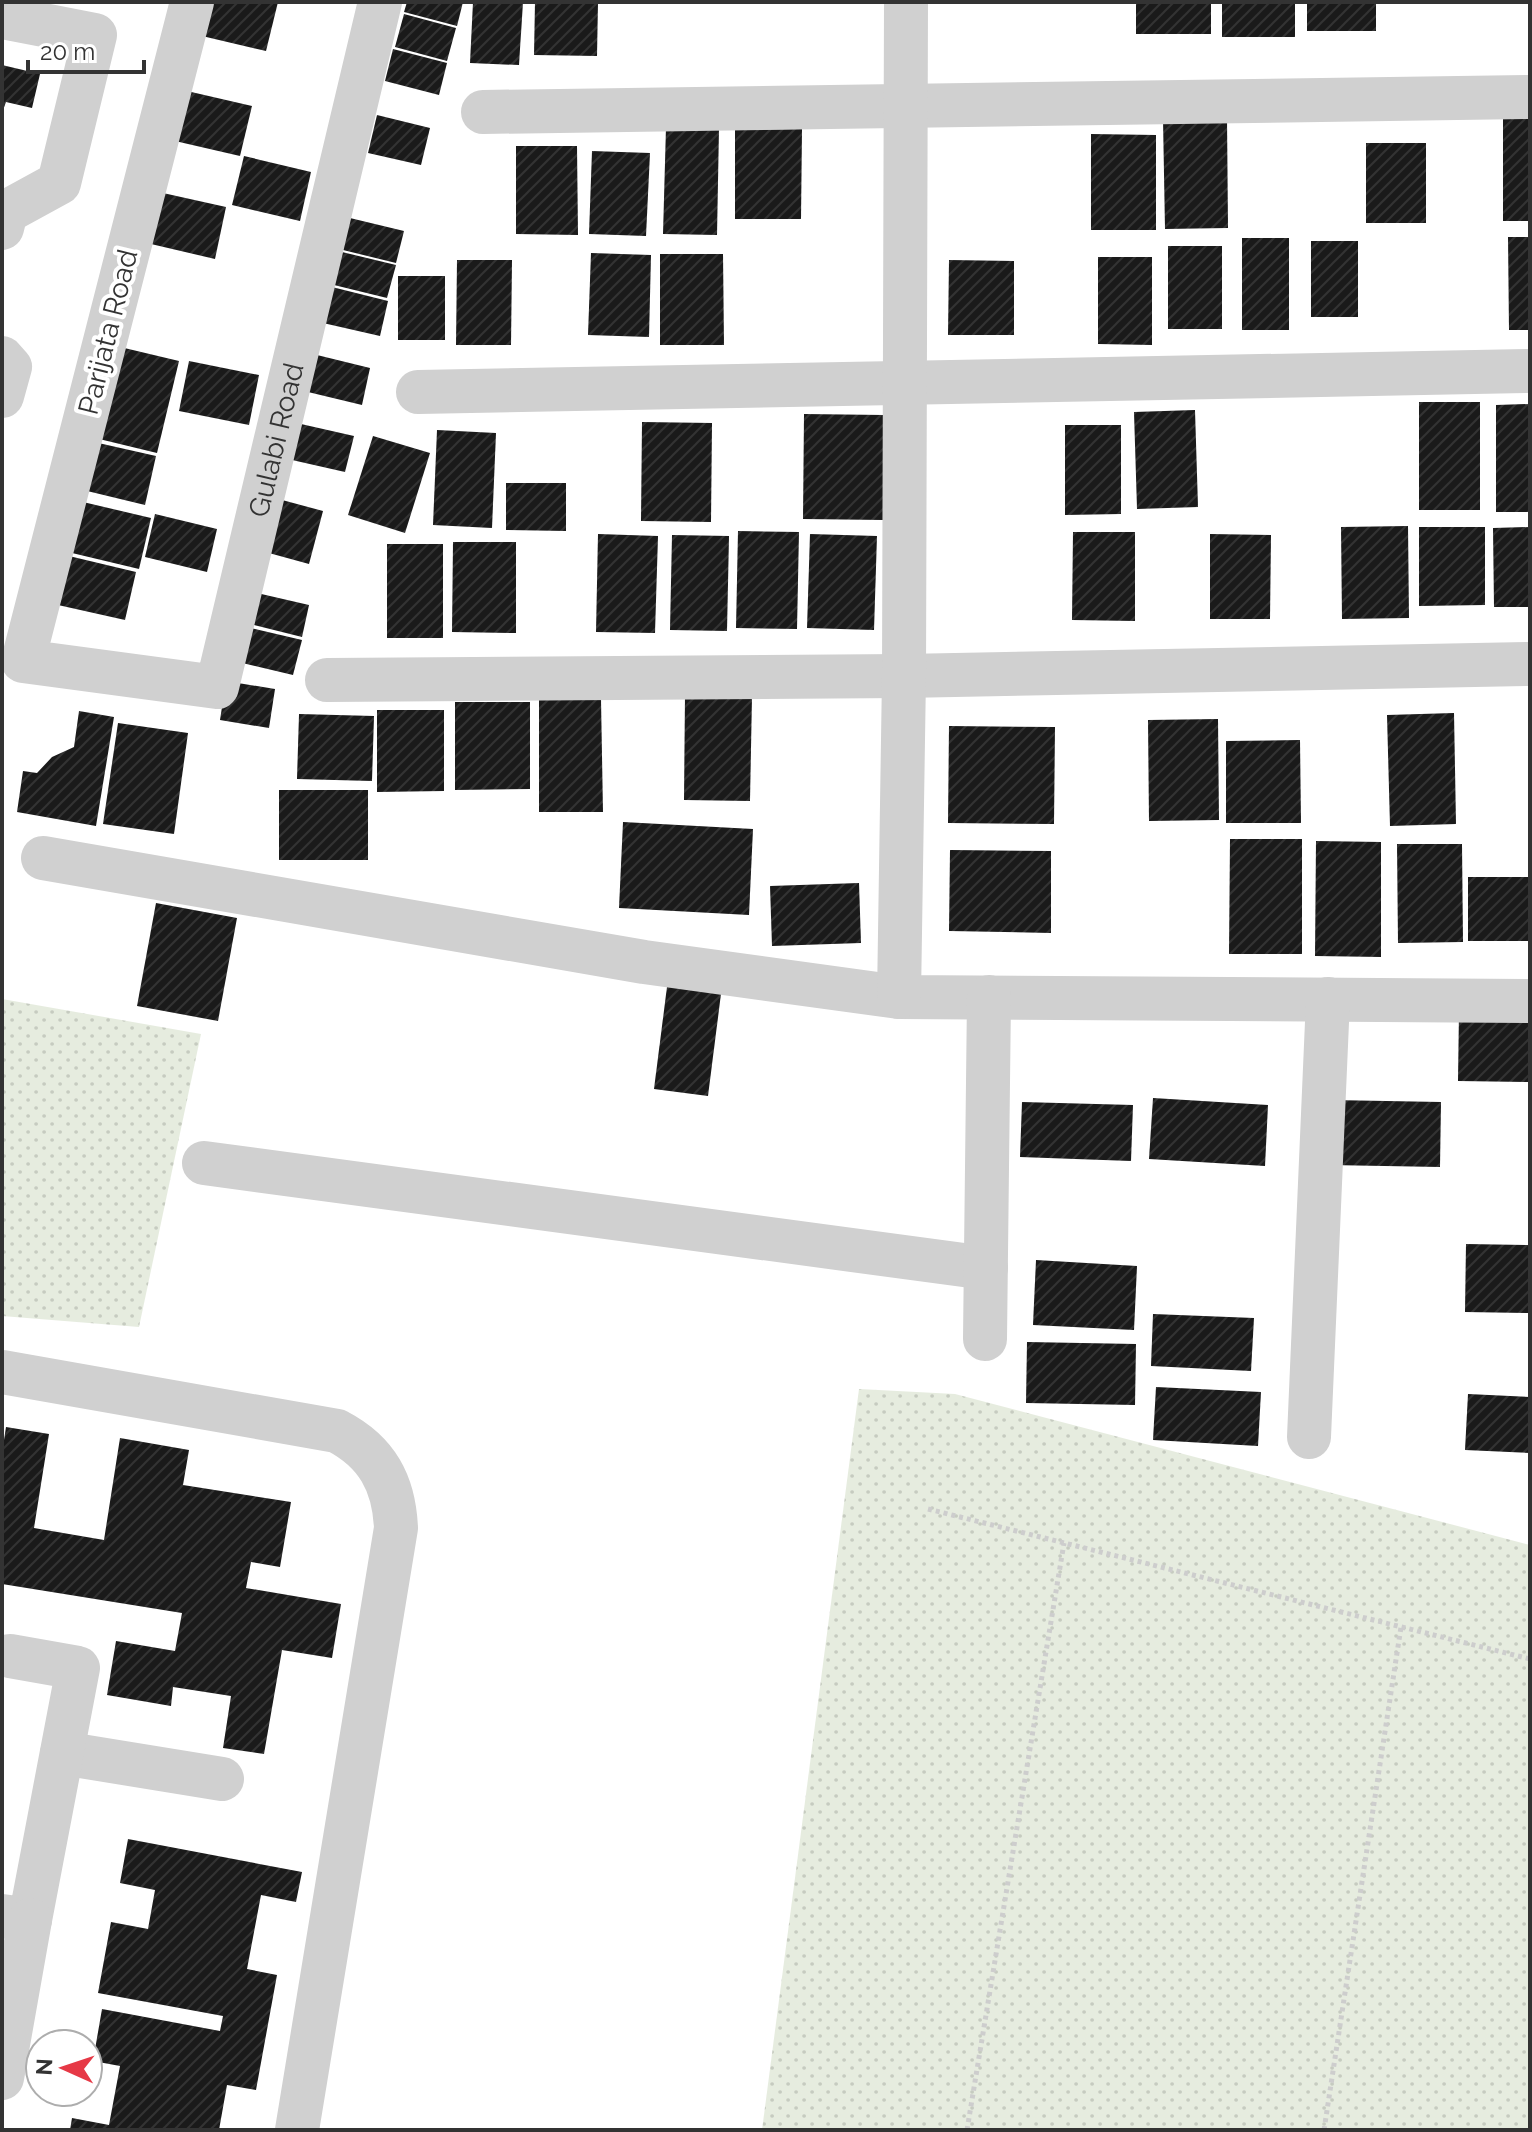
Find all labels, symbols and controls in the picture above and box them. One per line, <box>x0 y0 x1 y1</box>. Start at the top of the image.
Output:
scale bar <box>28 24 144 74</box>
text: 20 m <box>40 37 95 66</box>
street label: Parijata Road <box>72 246 144 418</box>
street label: Gulabi Road <box>242 360 310 520</box>
north arrow <box>24 2028 104 2108</box>
text: N <box>31 2058 57 2076</box>

